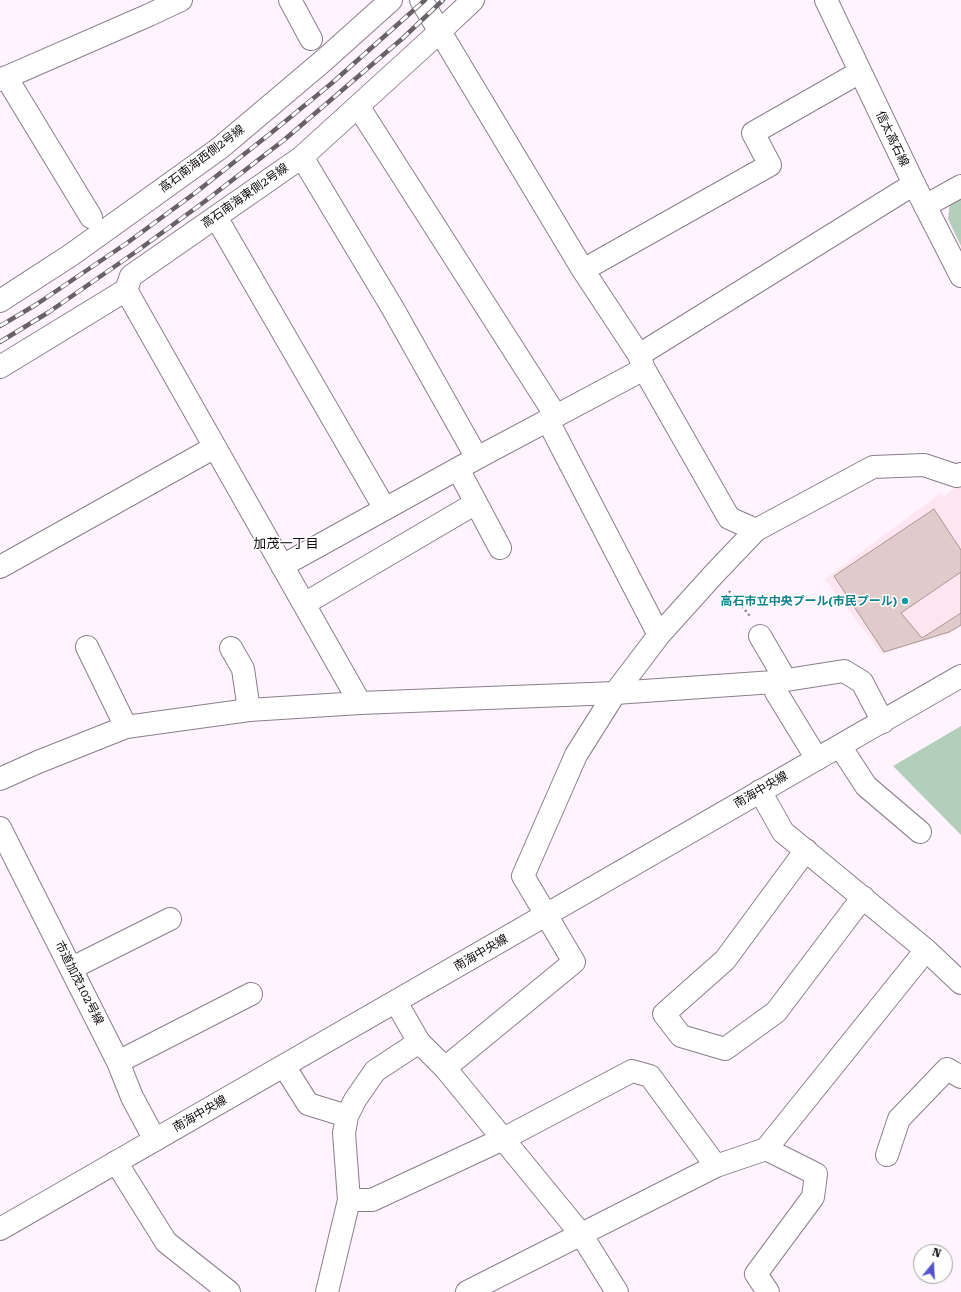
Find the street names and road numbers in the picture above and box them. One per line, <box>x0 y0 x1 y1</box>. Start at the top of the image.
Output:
street label: 信太高石線 <box>872 109 912 169</box>
street label: 高石南海西側2号線 <box>157 122 247 196</box>
street label: 高石南海東側2号線 <box>199 161 291 231</box>
street label: 南海中央線 <box>731 769 791 811</box>
street label: 南海中央線 <box>451 932 511 974</box>
street label: 市道加茂102号線 <box>52 939 106 1027</box>
street label: 南海中央線 <box>170 1093 230 1135</box>

